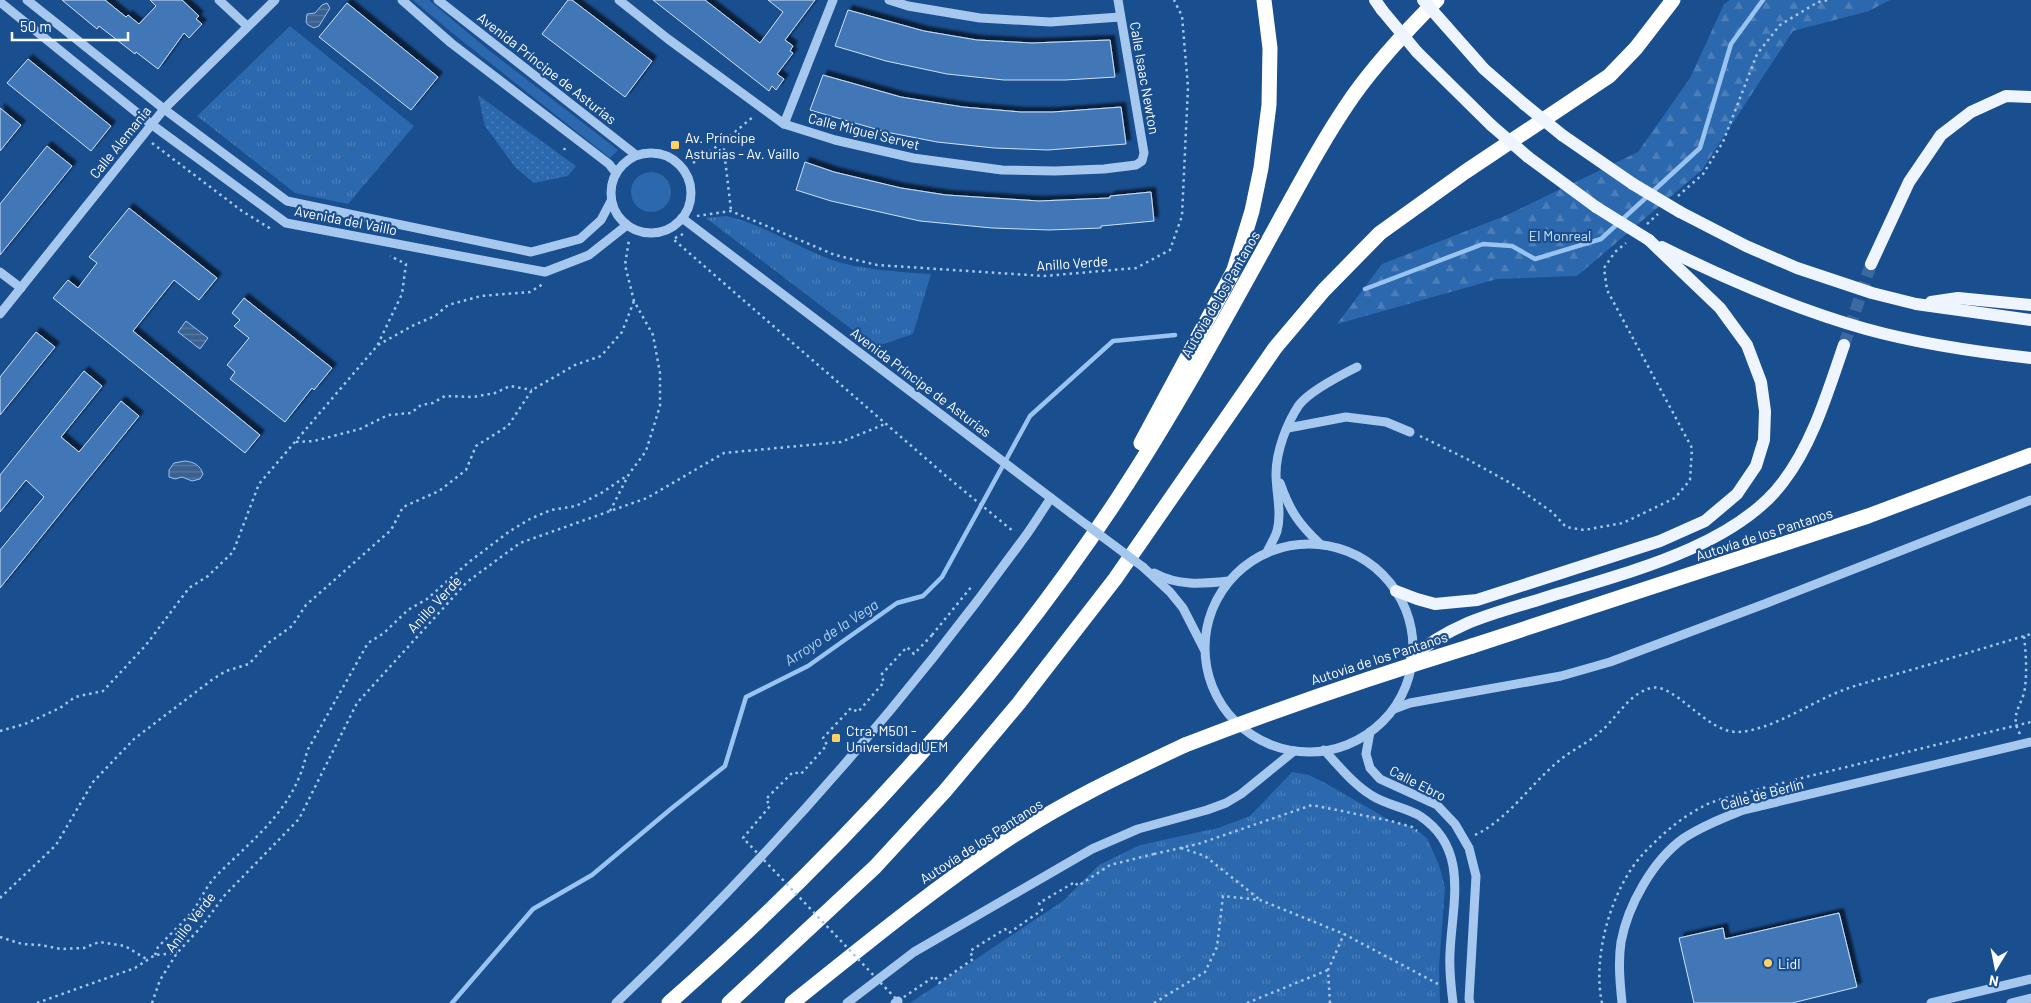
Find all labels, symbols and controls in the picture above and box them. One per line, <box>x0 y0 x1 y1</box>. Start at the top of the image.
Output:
street label: Avenida Príncipe de Asturias <box>474 9 620 128</box>
scale bar <box>12 10 129 42</box>
text: 50 m <box>20 17 52 35</box>
street label: Calle Isaac Newton <box>1127 20 1163 136</box>
street label: Calle Alemania <box>86 102 154 182</box>
street label: Calle Miguel Servet <box>806 109 922 153</box>
place label: Av. Príncipe Asturias - Av. Vaillo <box>685 129 800 162</box>
marker: Av. Príncipe Asturias - Av. Vaillo <box>669 139 681 151</box>
street label: Avenida del Vaillo <box>293 202 399 238</box>
park label: El Monreal <box>1529 227 1591 244</box>
street label: Autovía de los Pantanos <box>1177 228 1263 360</box>
street label: Anillo Verde <box>1036 252 1108 274</box>
street label: Avenida Príncipe de Asturias <box>847 324 995 441</box>
street label: Autovía de los Pantanos <box>1693 504 1835 564</box>
street label: Anillo Verde <box>403 572 465 636</box>
water label: Arroyo de la Vega <box>781 595 881 669</box>
street label: Autovía de los Pantanos <box>1308 628 1450 688</box>
place label: Ctra. M501 - Universidad UEM <box>846 722 948 755</box>
marker: Ctra. M501 - Universidad UEM <box>830 732 842 744</box>
street label: Calle Ebro <box>1387 762 1449 804</box>
street label: Calle de Berlín <box>1719 775 1805 813</box>
street label: Autovía de los Pantanos <box>916 795 1046 887</box>
street label: Anillo Verde <box>161 889 219 955</box>
north arrow <box>1971 943 2021 993</box>
place label: Lidl <box>1778 955 1800 972</box>
marker: Lidl <box>1762 957 1774 969</box>
text: N <box>1988 972 2000 990</box>

